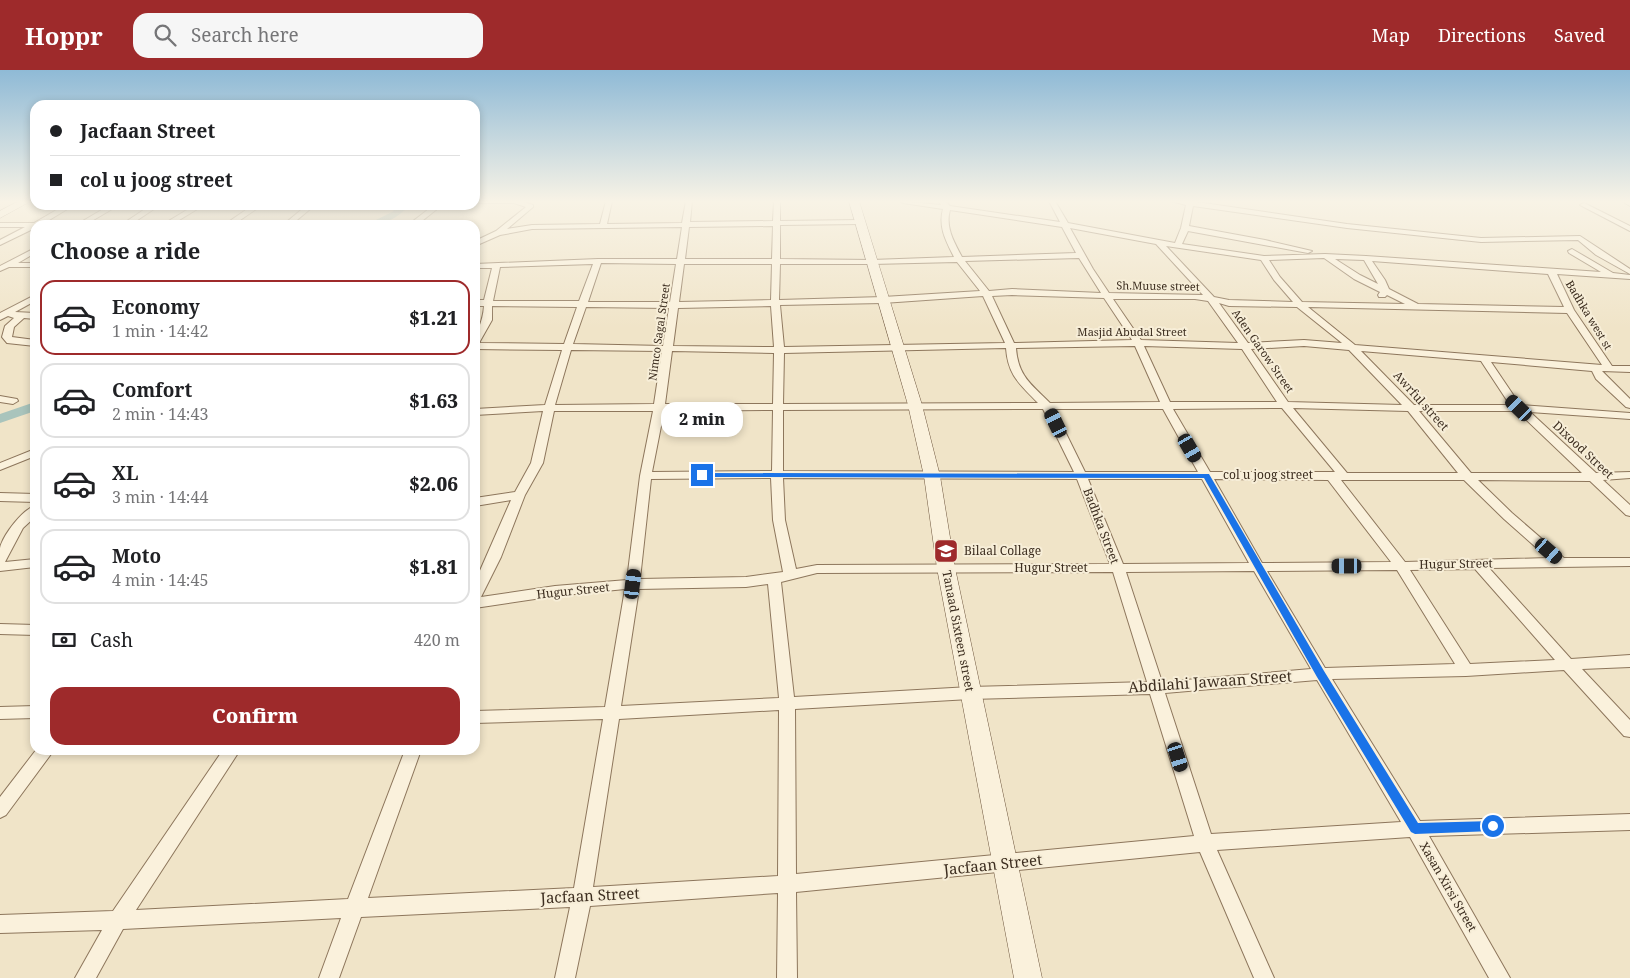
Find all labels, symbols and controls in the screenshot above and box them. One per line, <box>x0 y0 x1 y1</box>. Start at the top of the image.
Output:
search box <box>133 13 483 58</box>
text: Hoppr <box>25 19 103 52</box>
icon: search <box>151 21 179 49</box>
text: Search here <box>191 22 299 48</box>
text: Map <box>1372 23 1410 47</box>
text: Directions <box>1438 23 1526 47</box>
text: Saved <box>1554 23 1605 47</box>
text: Jacfaan Street <box>80 118 215 144</box>
text: col u joog street <box>80 167 233 193</box>
text: Choose a ride <box>50 235 200 265</box>
street label: Sh.Muuse street <box>1116 277 1200 294</box>
street label: Badhka west st <box>1563 277 1616 352</box>
street label: Nimco Sagal Street <box>644 282 673 382</box>
text: Economy <box>112 294 200 320</box>
icon: car <box>52 295 97 340</box>
text: $1.21 <box>409 305 458 331</box>
street label: Aden Garow Street <box>1229 306 1298 396</box>
text: 1 min · 14:42 <box>112 320 208 342</box>
street label: Masjid Abudal Street <box>1077 324 1187 339</box>
street label: Awrful street <box>1390 367 1453 434</box>
text: Comfort <box>112 377 192 403</box>
icon: car <box>52 378 97 423</box>
text: $1.63 <box>409 388 458 414</box>
car <box>1503 392 1535 424</box>
callout: 2 min <box>661 402 743 438</box>
text: 2 min · 14:43 <box>112 403 208 425</box>
car <box>1042 406 1069 440</box>
text: 2 min <box>679 408 725 430</box>
street label: Dixood Street <box>1549 417 1617 482</box>
car <box>1176 431 1203 465</box>
text: XL <box>112 460 138 486</box>
icon: car <box>52 461 97 506</box>
route end <box>691 464 713 486</box>
street label: col u joog street <box>1223 466 1313 483</box>
text: $2.06 <box>409 471 458 497</box>
street label: Badhka Street <box>1079 485 1124 566</box>
text: 3 min · 14:44 <box>112 486 208 508</box>
car <box>1532 535 1565 567</box>
school or university icon: Bilaal Collage <box>933 538 959 564</box>
place label: Bilaal Collage <box>964 542 1041 559</box>
text: Moto <box>112 543 161 569</box>
icon: car <box>52 544 97 589</box>
text: $1.81 <box>409 554 458 580</box>
street label: Hugur Street <box>1419 554 1493 573</box>
street label: Hugur Street <box>1014 559 1088 576</box>
car <box>1332 559 1362 574</box>
car <box>623 568 642 600</box>
text: 4 min · 14:45 <box>112 569 208 591</box>
street label: Tanaad Sixteen street <box>938 569 979 693</box>
street label: Hugur Street <box>536 578 610 603</box>
icon: cash <box>50 626 78 654</box>
text: Cash <box>90 627 133 653</box>
text: 420 m <box>414 629 460 651</box>
street label: Abdilahi Jawaan Street <box>1127 665 1293 697</box>
button: Confirm <box>50 687 460 745</box>
car <box>1166 740 1189 774</box>
route start <box>1482 815 1504 837</box>
street label: Xasan Xirsi Street <box>1416 839 1481 935</box>
street label: Jacfaan Street <box>942 849 1043 879</box>
street label: Jacfaan Street <box>539 882 640 908</box>

